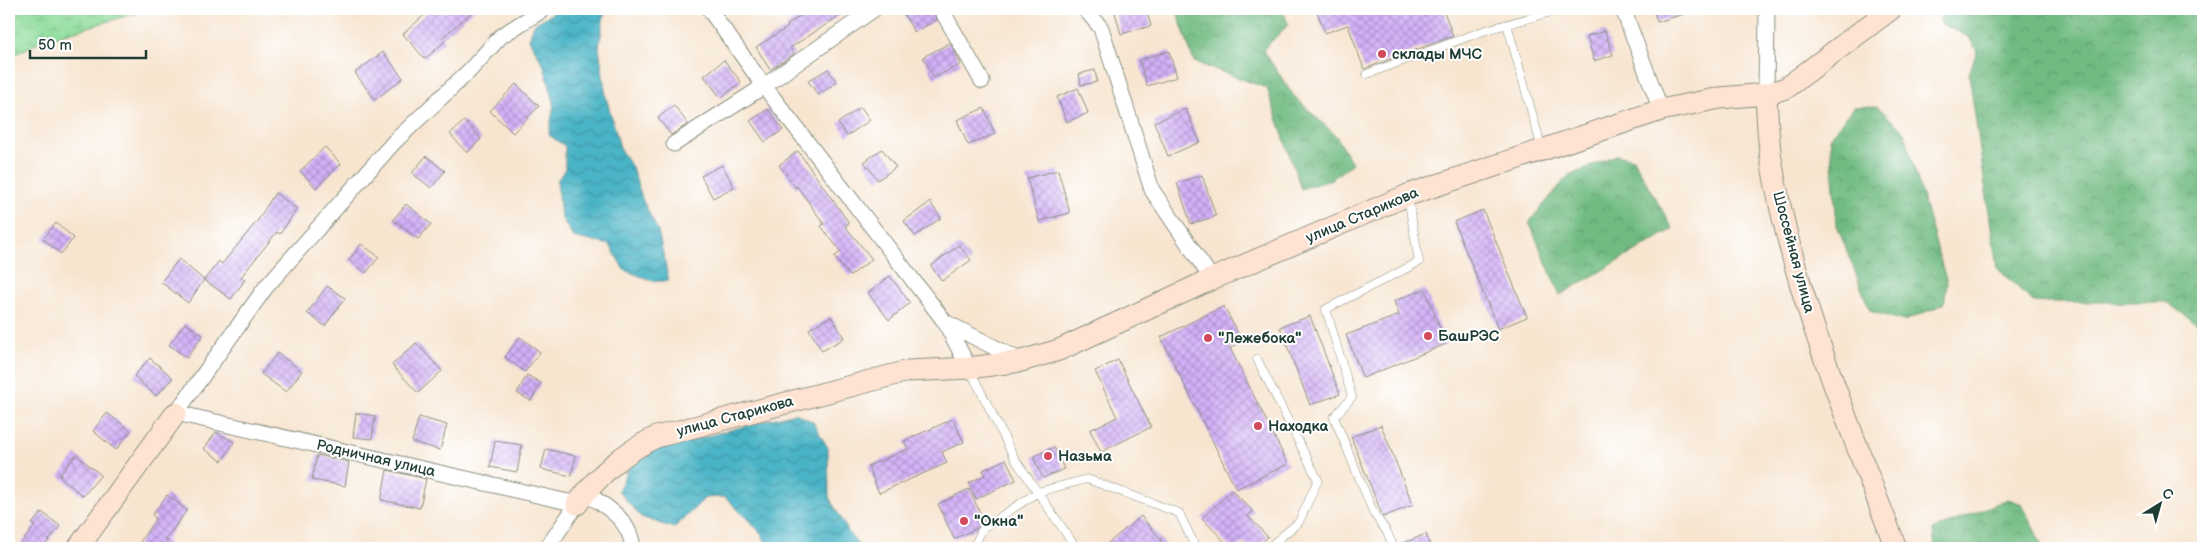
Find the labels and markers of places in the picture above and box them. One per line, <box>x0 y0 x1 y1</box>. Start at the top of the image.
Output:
place label: склады МЧС <box>1392 45 1483 64</box>
marker: склады МЧС <box>1376 48 1388 60</box>
place label: БашРЭС <box>1438 327 1500 346</box>
place label: "Лежебока" <box>1218 329 1302 348</box>
marker: БашРЭС <box>1422 330 1434 342</box>
marker: "Лежебока" <box>1202 332 1214 344</box>
place label: Находка <box>1268 417 1328 436</box>
marker: Находка <box>1252 420 1264 432</box>
place label: Назьма <box>1058 447 1112 466</box>
marker: Назьма <box>1042 450 1054 462</box>
place label: "Окна" <box>974 512 1023 531</box>
marker: "Окна" <box>958 515 970 527</box>

